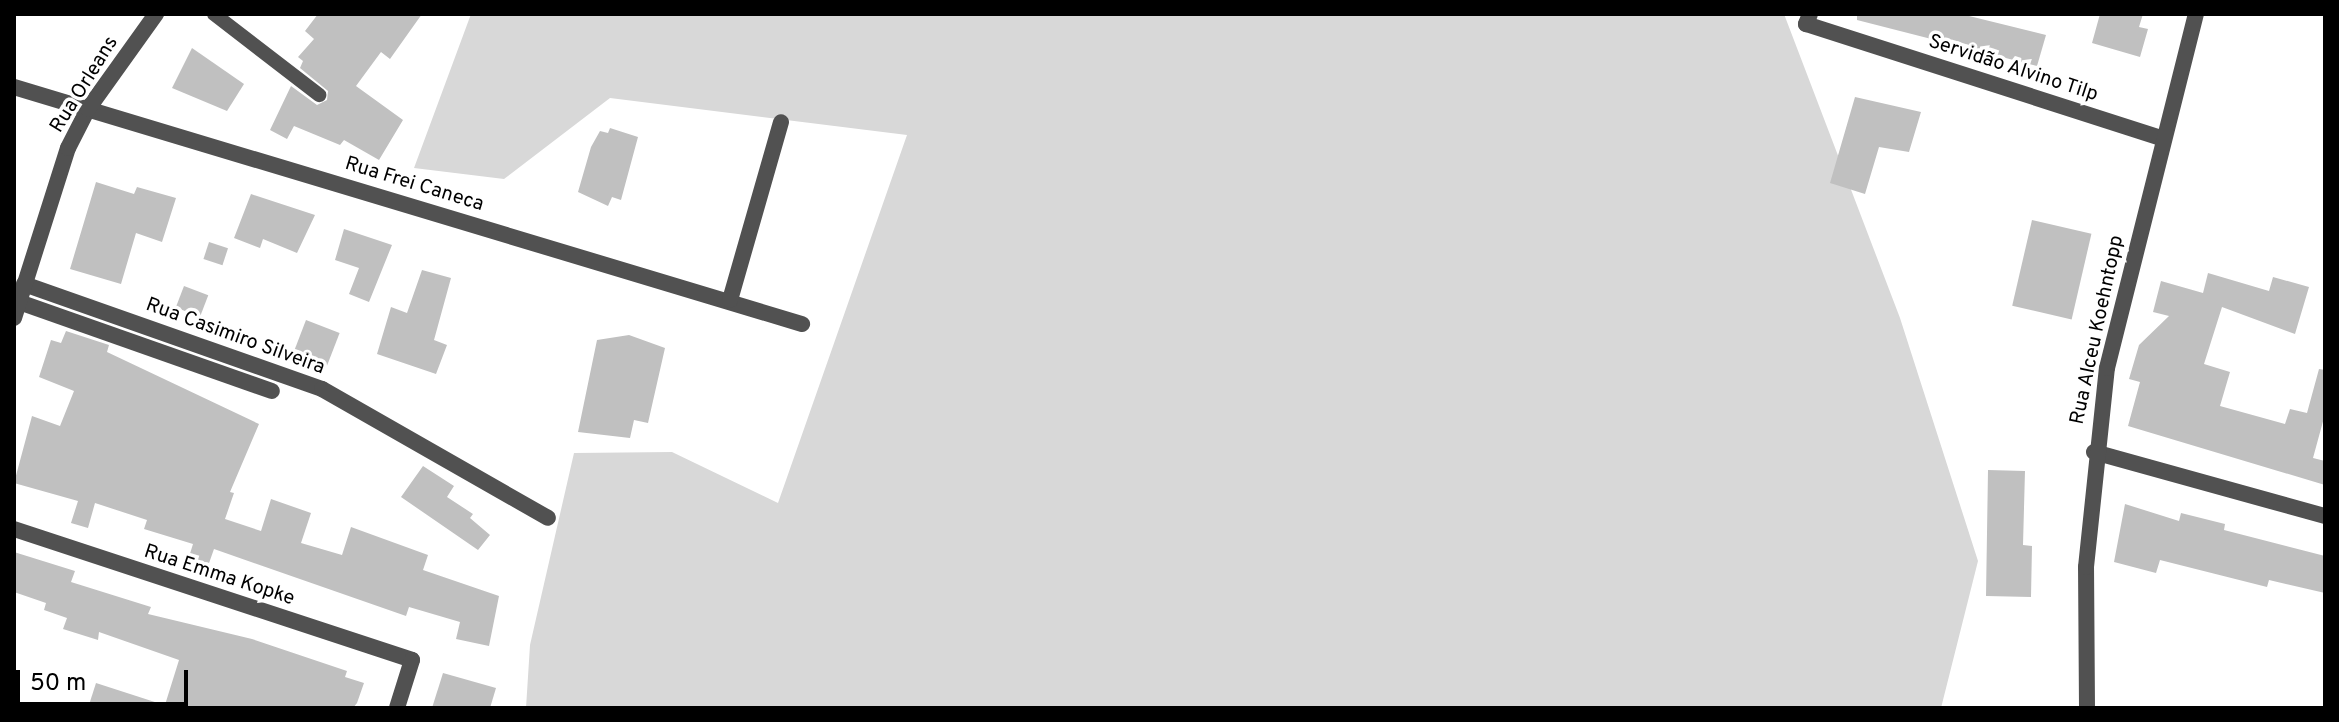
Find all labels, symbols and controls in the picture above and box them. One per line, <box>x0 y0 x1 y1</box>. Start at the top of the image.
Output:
street label: Servidão Alvino Tilp <box>1924 30 2102 108</box>
street label: Rua Orleans <box>46 32 124 138</box>
street label: Rua Frei Caneca <box>342 152 486 218</box>
street label: Rua Alceu Koehntopp <box>2066 233 2130 427</box>
street label: Rua Casimiro Silveira <box>142 293 328 381</box>
street label: Rua Emma Kopke <box>141 540 297 612</box>
scale bar <box>20 654 192 704</box>
text: 50 m <box>30 669 86 699</box>

